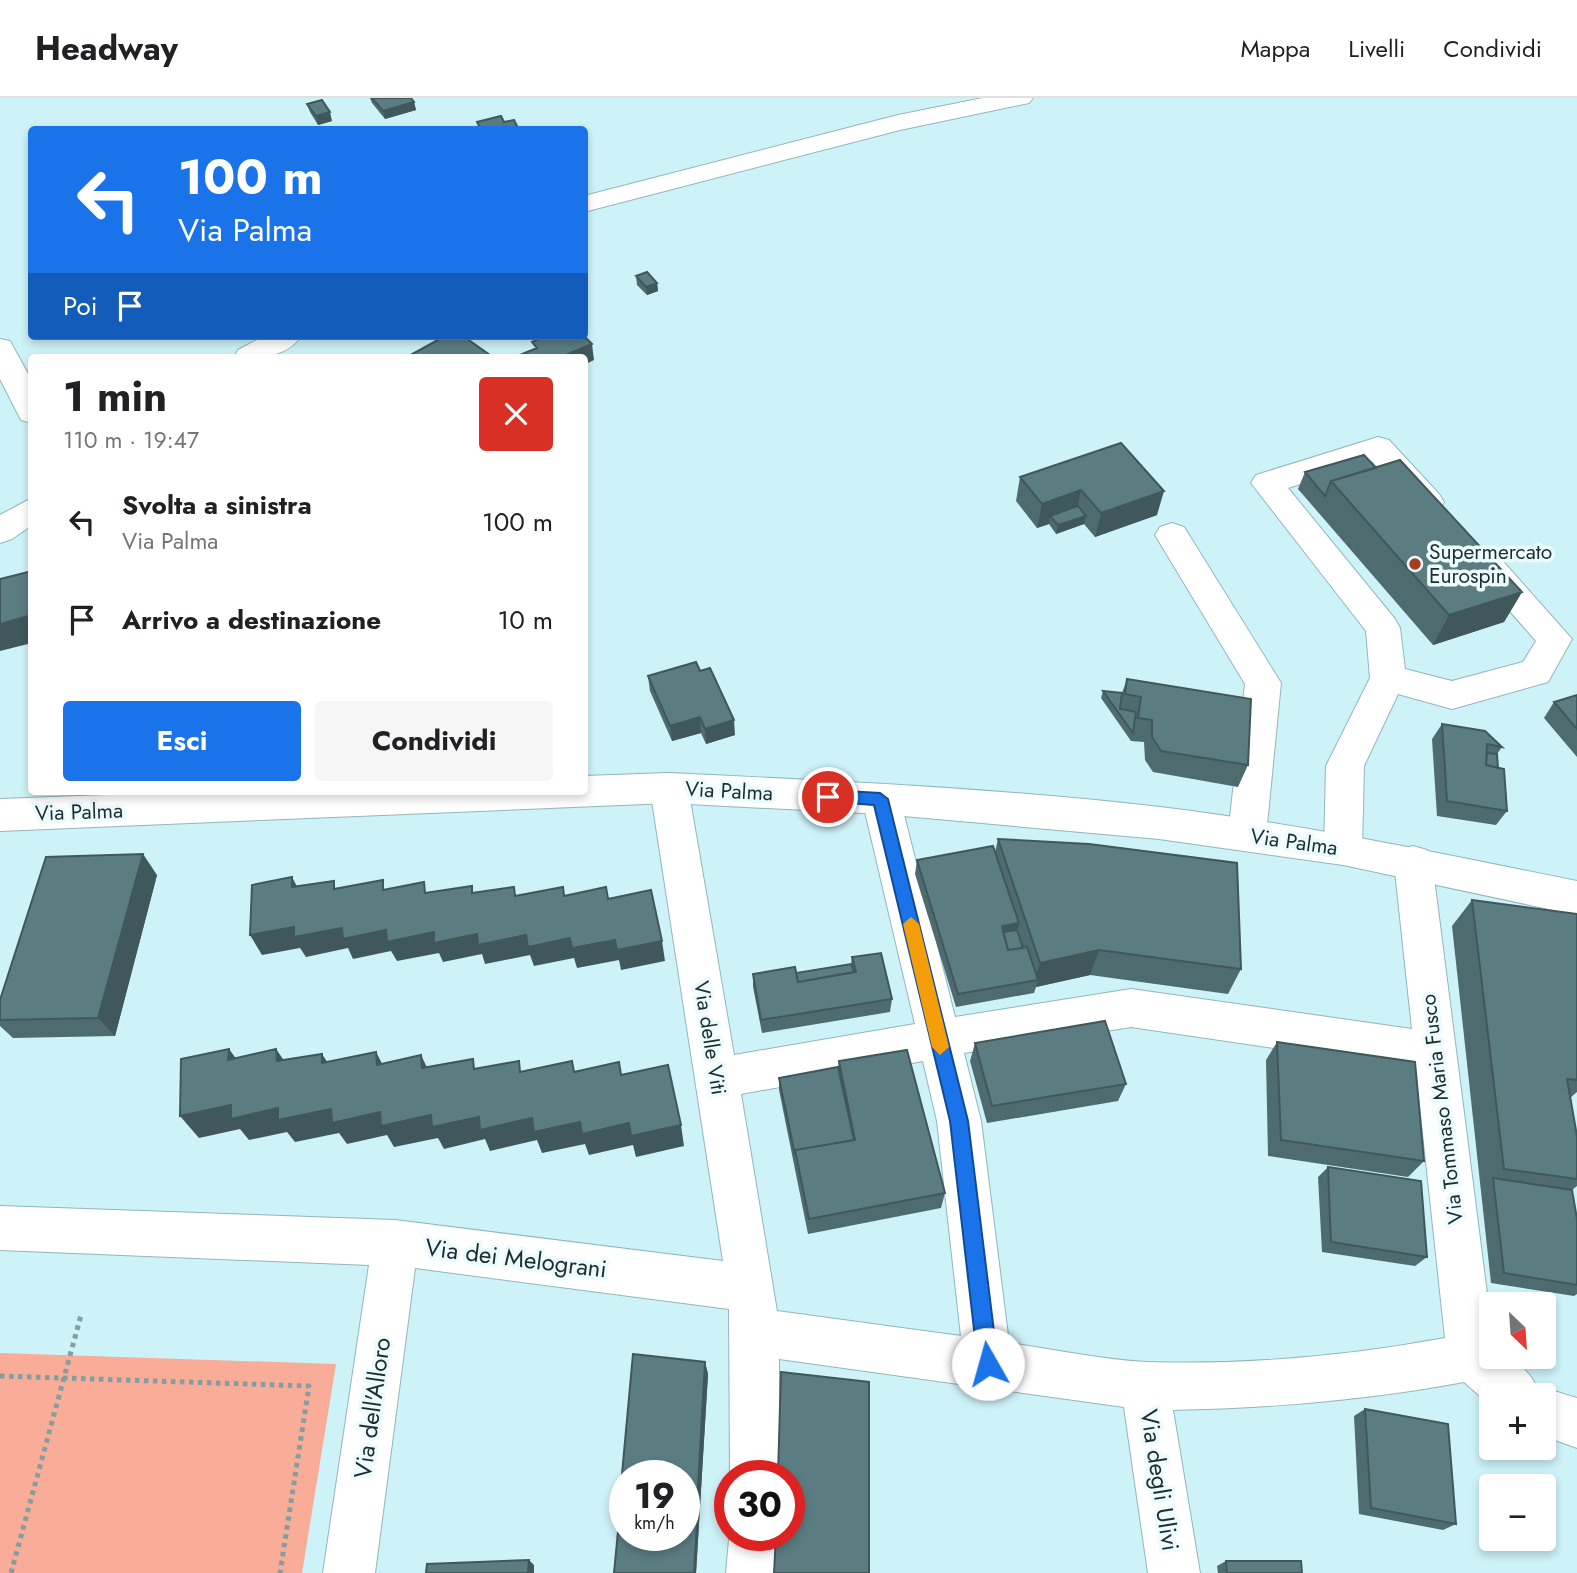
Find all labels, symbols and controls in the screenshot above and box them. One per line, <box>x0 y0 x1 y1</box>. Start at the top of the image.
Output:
text: Headway <box>35 25 178 72</box>
text: Mappa <box>1240 31 1310 66</box>
text: Livelli <box>1348 31 1405 66</box>
text: Condividi <box>1443 31 1542 66</box>
text: 100 m <box>178 142 323 212</box>
icon: left <box>63 154 154 245</box>
text: Via Palma <box>178 207 312 253</box>
text: Poi <box>63 287 97 325</box>
icon: arrive <box>111 287 149 325</box>
text: 1 min <box>63 366 167 427</box>
button: close <box>479 377 553 451</box>
text: 110 m · 19:47 <box>63 423 199 457</box>
text: Svolta a sinistra <box>122 486 312 524</box>
icon: left <box>63 503 101 541</box>
text: 100 m <box>482 503 553 541</box>
text: Via Palma <box>122 524 218 558</box>
place label: Supermercato Eurospin <box>1429 537 1552 591</box>
marker: Supermercato Eurospin <box>1407 556 1423 572</box>
icon: arrive <box>63 601 101 639</box>
text: Arrivo a destinazione <box>122 601 381 639</box>
text: 10 m <box>498 601 553 639</box>
button: Esci <box>63 701 301 781</box>
button: Condividi <box>315 701 553 781</box>
pin <box>798 767 858 827</box>
street label: Via Palma <box>684 774 774 808</box>
icon: arrive <box>809 778 847 816</box>
street label: Via Palma <box>34 795 124 829</box>
street label: Via Palma <box>1248 821 1340 863</box>
street label: Via delle Viti <box>686 979 734 1097</box>
street label: Via Tommaso Maria Fusco <box>1413 992 1471 1226</box>
street label: Via dei Melograni <box>423 1229 609 1287</box>
north arrow <box>1479 1292 1556 1368</box>
map controls <box>1479 1292 1556 1551</box>
position arrow <box>951 1327 1025 1401</box>
street label: Via dell'Alloro <box>345 1335 399 1481</box>
button: + <box>1479 1383 1556 1460</box>
street label: Via degli Ulivi <box>1132 1407 1188 1553</box>
speed limit sign: 30 <box>714 1460 805 1551</box>
text: 19 <box>634 1471 675 1521</box>
button: − <box>1479 1474 1556 1551</box>
text: km/h <box>634 1510 675 1536</box>

